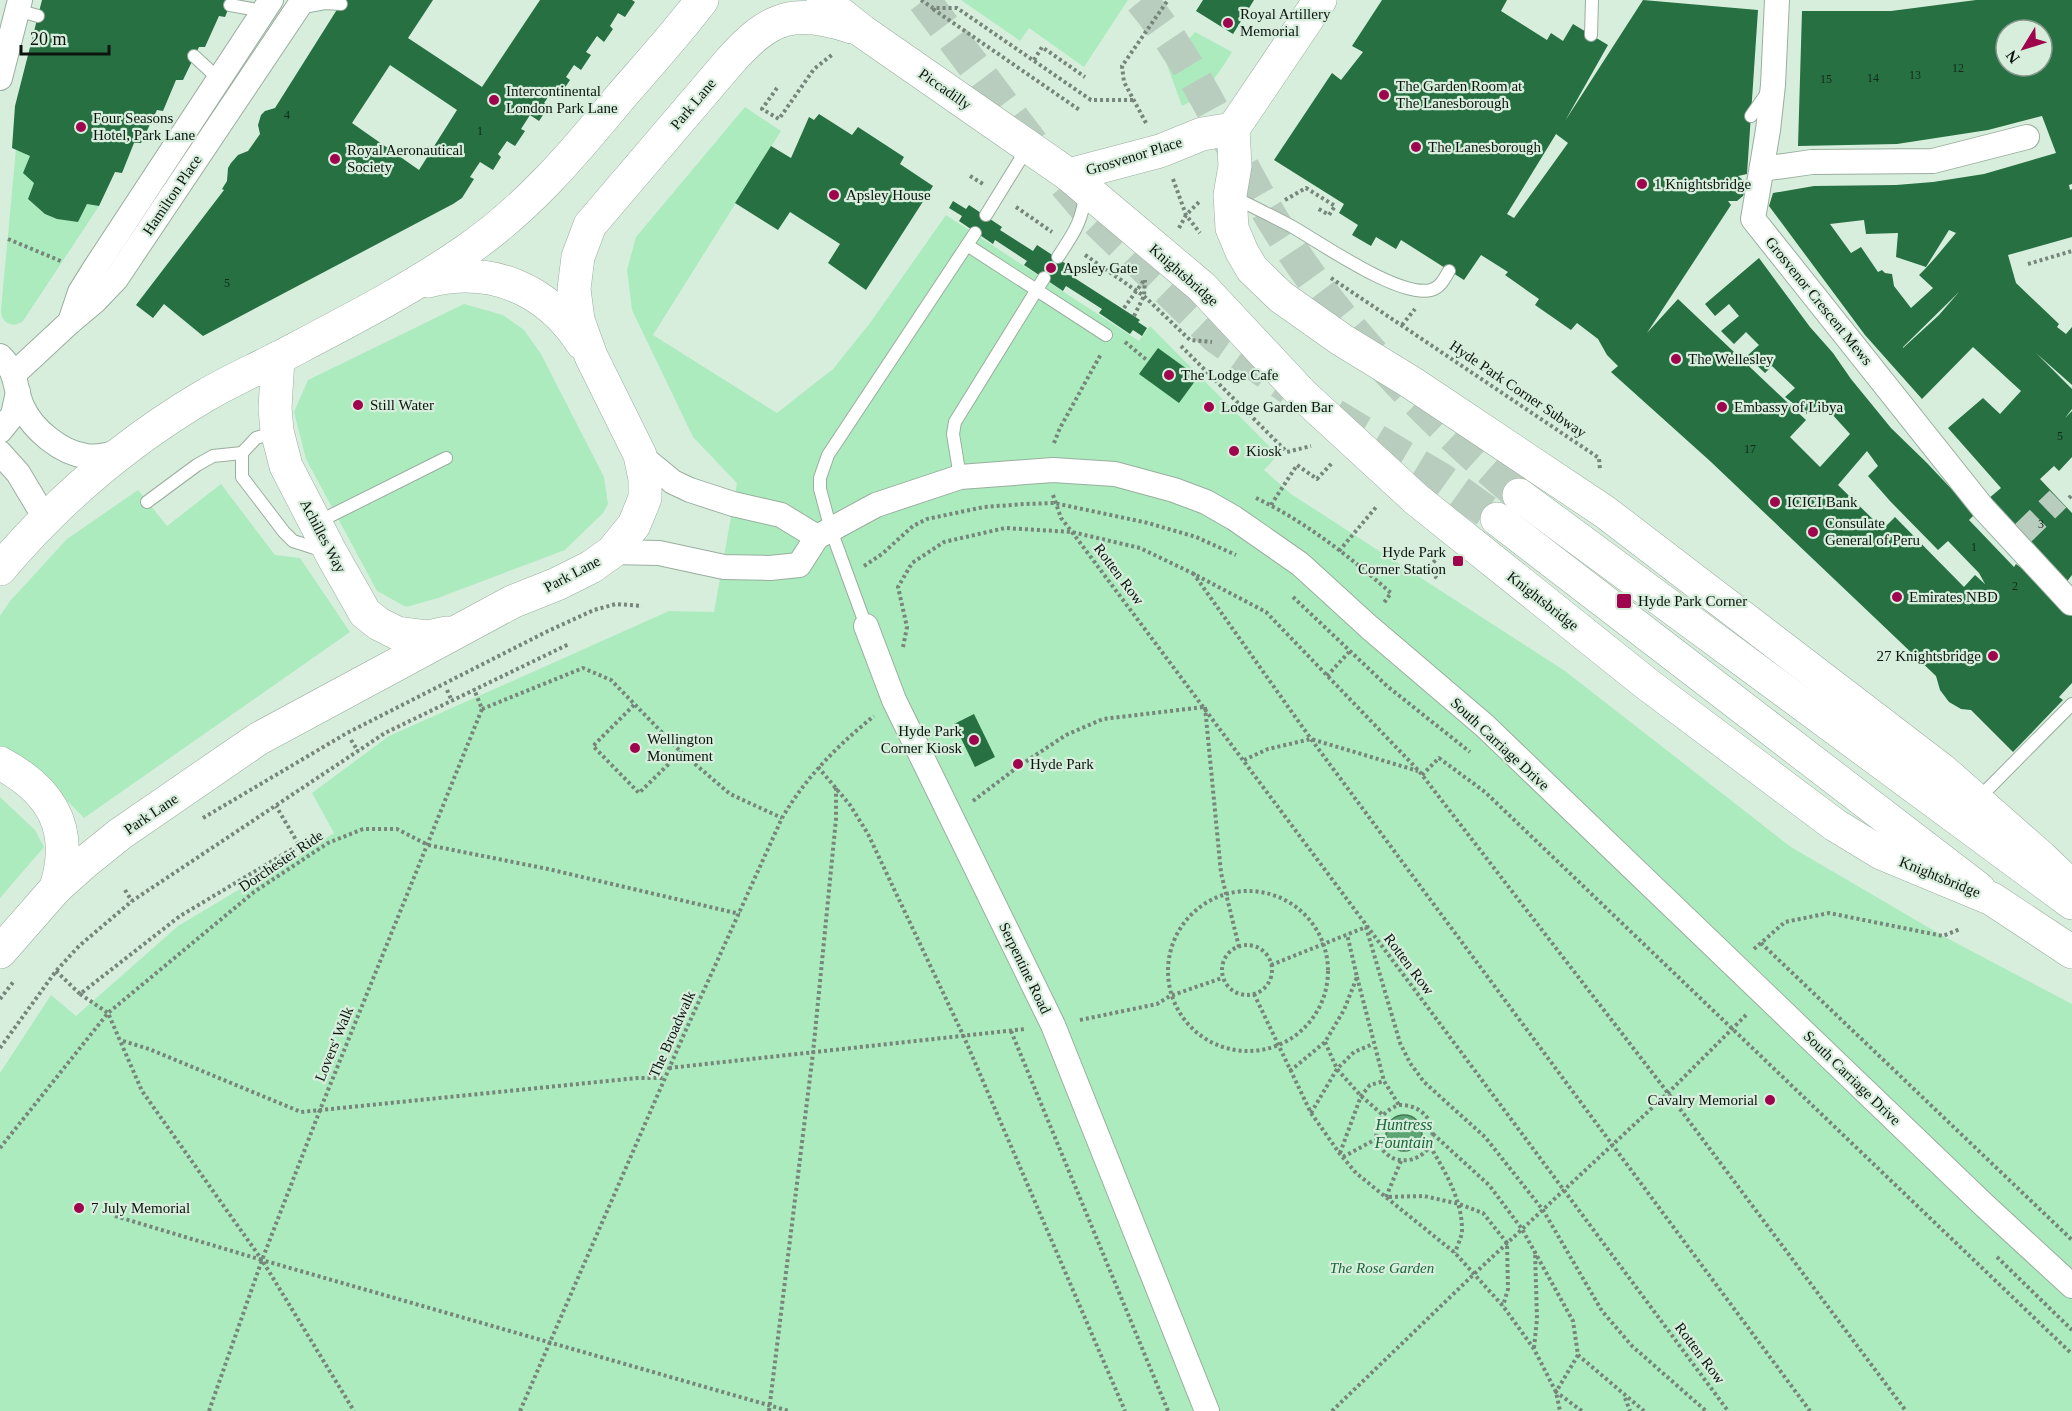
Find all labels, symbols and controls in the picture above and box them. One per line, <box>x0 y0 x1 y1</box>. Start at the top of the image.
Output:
place label: Royal Artillery Memorial <box>1240 6 1331 39</box>
marker: Royal Artillery Memorial <box>1221 16 1235 30</box>
scale bar <box>21 18 110 56</box>
north arrow <box>1994 18 2054 78</box>
text: 20 m <box>30 29 67 49</box>
text: N <box>2002 47 2023 67</box>
house number: 12 <box>1952 61 1964 75</box>
street label: Piccadilly <box>916 65 975 113</box>
house number: 13 <box>1909 68 1921 82</box>
house number: 14 <box>1867 71 1879 85</box>
house number: 15 <box>1820 72 1832 86</box>
street label: Park Lane <box>667 75 719 133</box>
place label: The Garden Room at The Lanesborough <box>1396 78 1523 111</box>
place label: Intercontinental London Park Lane <box>506 83 618 116</box>
marker: The Garden Room at The Lanesborough <box>1377 88 1391 102</box>
marker: Intercontinental London Park Lane <box>487 93 501 107</box>
house number: 4 <box>284 108 290 122</box>
place label: Four Seasons Hotel, Park Lane <box>93 110 195 143</box>
marker: Four Seasons Hotel, Park Lane <box>74 120 88 134</box>
house number: 1 <box>477 124 483 138</box>
street label: Grosvenor Place <box>1084 134 1184 178</box>
place label: The Lanesborough <box>1428 139 1541 155</box>
marker: The Lanesborough <box>1409 140 1423 154</box>
place label: Royal Aeronautical Society <box>347 142 463 175</box>
street label: Hamilton Place <box>139 152 205 238</box>
marker: Royal Aeronautical Society <box>328 152 342 166</box>
place label: 1 Knightsbridge <box>1654 176 1751 192</box>
marker: 1 Knightsbridge <box>1635 177 1649 191</box>
place label: Apsley House <box>846 187 931 203</box>
marker: Apsley House <box>827 188 841 202</box>
street label: Grosvenor Crescent Mews <box>1762 234 1876 368</box>
street label: Knightsbridge <box>1146 241 1222 309</box>
place label: Apsley Gate <box>1063 260 1138 276</box>
marker: Apsley Gate <box>1044 261 1058 275</box>
house number: 5 <box>224 276 230 290</box>
street label: Hyde Park Corner Subway <box>1447 337 1590 441</box>
place label: The Wellesley <box>1688 351 1774 367</box>
marker: The Wellesley <box>1669 352 1683 366</box>
place label: The Lodge Cafe <box>1181 367 1279 383</box>
marker: The Lodge Cafe <box>1162 368 1176 382</box>
place label: Still Water <box>370 397 434 413</box>
marker: Still Water <box>351 398 365 412</box>
place label: Lodge Garden Bar <box>1221 399 1333 415</box>
place label: Embassy of Libya <box>1734 399 1843 415</box>
marker: Lodge Garden Bar <box>1202 400 1216 414</box>
marker: Embassy of Libya <box>1715 400 1729 414</box>
house number: 5 <box>2057 429 2063 443</box>
house number: 17 <box>1744 442 1756 456</box>
place label: Kiosk <box>1246 443 1282 459</box>
marker: Kiosk <box>1227 444 1241 458</box>
place label: ICICI Bank <box>1787 494 1858 510</box>
marker: ICICI Bank <box>1768 495 1782 509</box>
street label: Achilles Way <box>297 497 349 576</box>
place label: Consulate General of Peru <box>1825 515 1920 548</box>
house number: 3 <box>2038 517 2044 531</box>
marker: Consulate General of Peru <box>1806 525 1820 539</box>
street label: Rotten Row <box>1091 540 1147 608</box>
house number: 1 <box>1971 540 1977 554</box>
place label: Hyde Park Corner Station <box>1358 544 1446 577</box>
street label: Park Lane <box>541 552 603 595</box>
marker: Hyde Park Corner Station <box>1451 554 1465 568</box>
street label: Knightsbridge <box>1504 568 1582 634</box>
house number: 2 <box>2012 579 2018 593</box>
place label: Emirates NBD <box>1909 589 1998 605</box>
marker: Emirates NBD <box>1890 590 1904 604</box>
marker: Hyde Park Corner <box>1615 592 1633 610</box>
place label: Hyde Park Corner <box>1638 593 1747 609</box>
place label: 27 Knightsbridge <box>1876 648 1981 664</box>
marker: 27 Knightsbridge <box>1986 649 2000 663</box>
street label: South Carriage Drive <box>1448 694 1553 794</box>
place label: Hyde Park Corner Kiosk <box>881 723 962 756</box>
place label: Wellington Monument <box>647 731 714 764</box>
marker: Hyde Park Corner Kiosk <box>967 733 981 747</box>
marker: Wellington Monument <box>628 741 642 755</box>
place label: Hyde Park <box>1030 756 1094 772</box>
marker: Hyde Park <box>1011 757 1025 771</box>
street label: Park Lane <box>121 790 181 838</box>
street label: Dorchester Ride <box>236 827 326 895</box>
street label: Knightsbridge <box>1897 854 1983 901</box>
street label: Serpentine Road <box>996 920 1054 1017</box>
street label: Rotten Row <box>1381 930 1437 998</box>
street label: The Broadwalk <box>646 988 698 1080</box>
street label: Lovers' Walk <box>312 1004 356 1084</box>
street label: South Carriage Drive <box>1800 1028 1904 1129</box>
place label: Cavalry Memorial <box>1648 1092 1758 1108</box>
marker: Cavalry Memorial <box>1763 1093 1777 1107</box>
water label: Huntress Fountain <box>1374 1116 1433 1151</box>
place label: 7 July Memorial <box>91 1200 190 1216</box>
marker: 7 July Memorial <box>72 1201 86 1215</box>
park label: The Rose Garden <box>1330 1260 1434 1276</box>
street label: Rotten Row <box>1672 1319 1728 1387</box>

